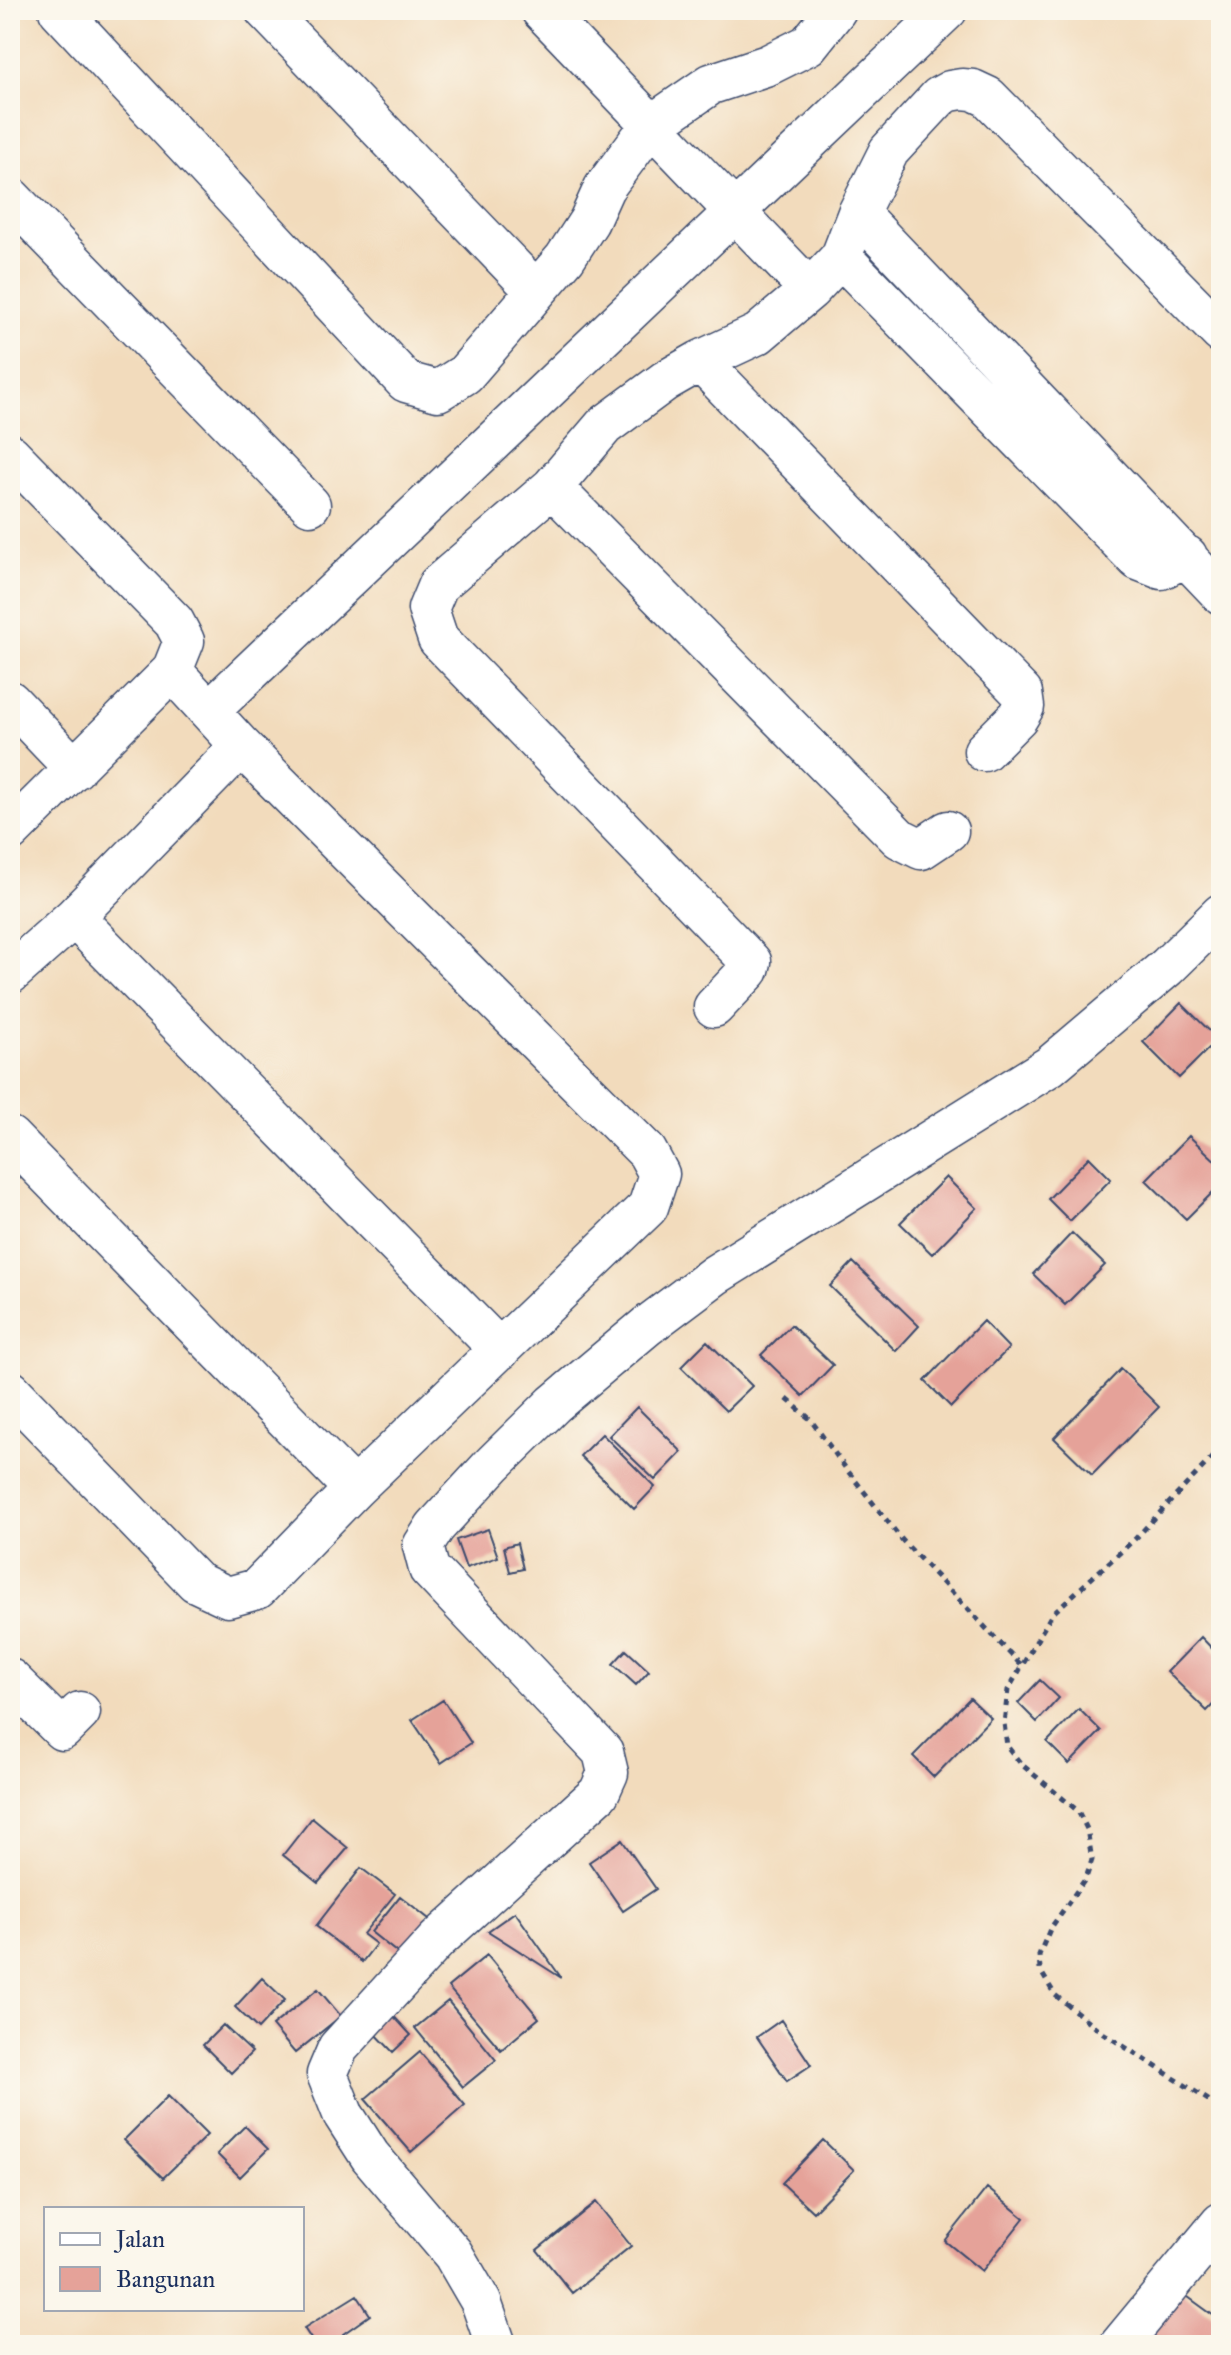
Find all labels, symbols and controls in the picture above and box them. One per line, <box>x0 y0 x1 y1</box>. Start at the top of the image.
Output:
legend <box>44 2207 304 2311</box>
text: Jalan <box>113 2224 165 2254</box>
text: Bangunan <box>116 2264 215 2294</box>

